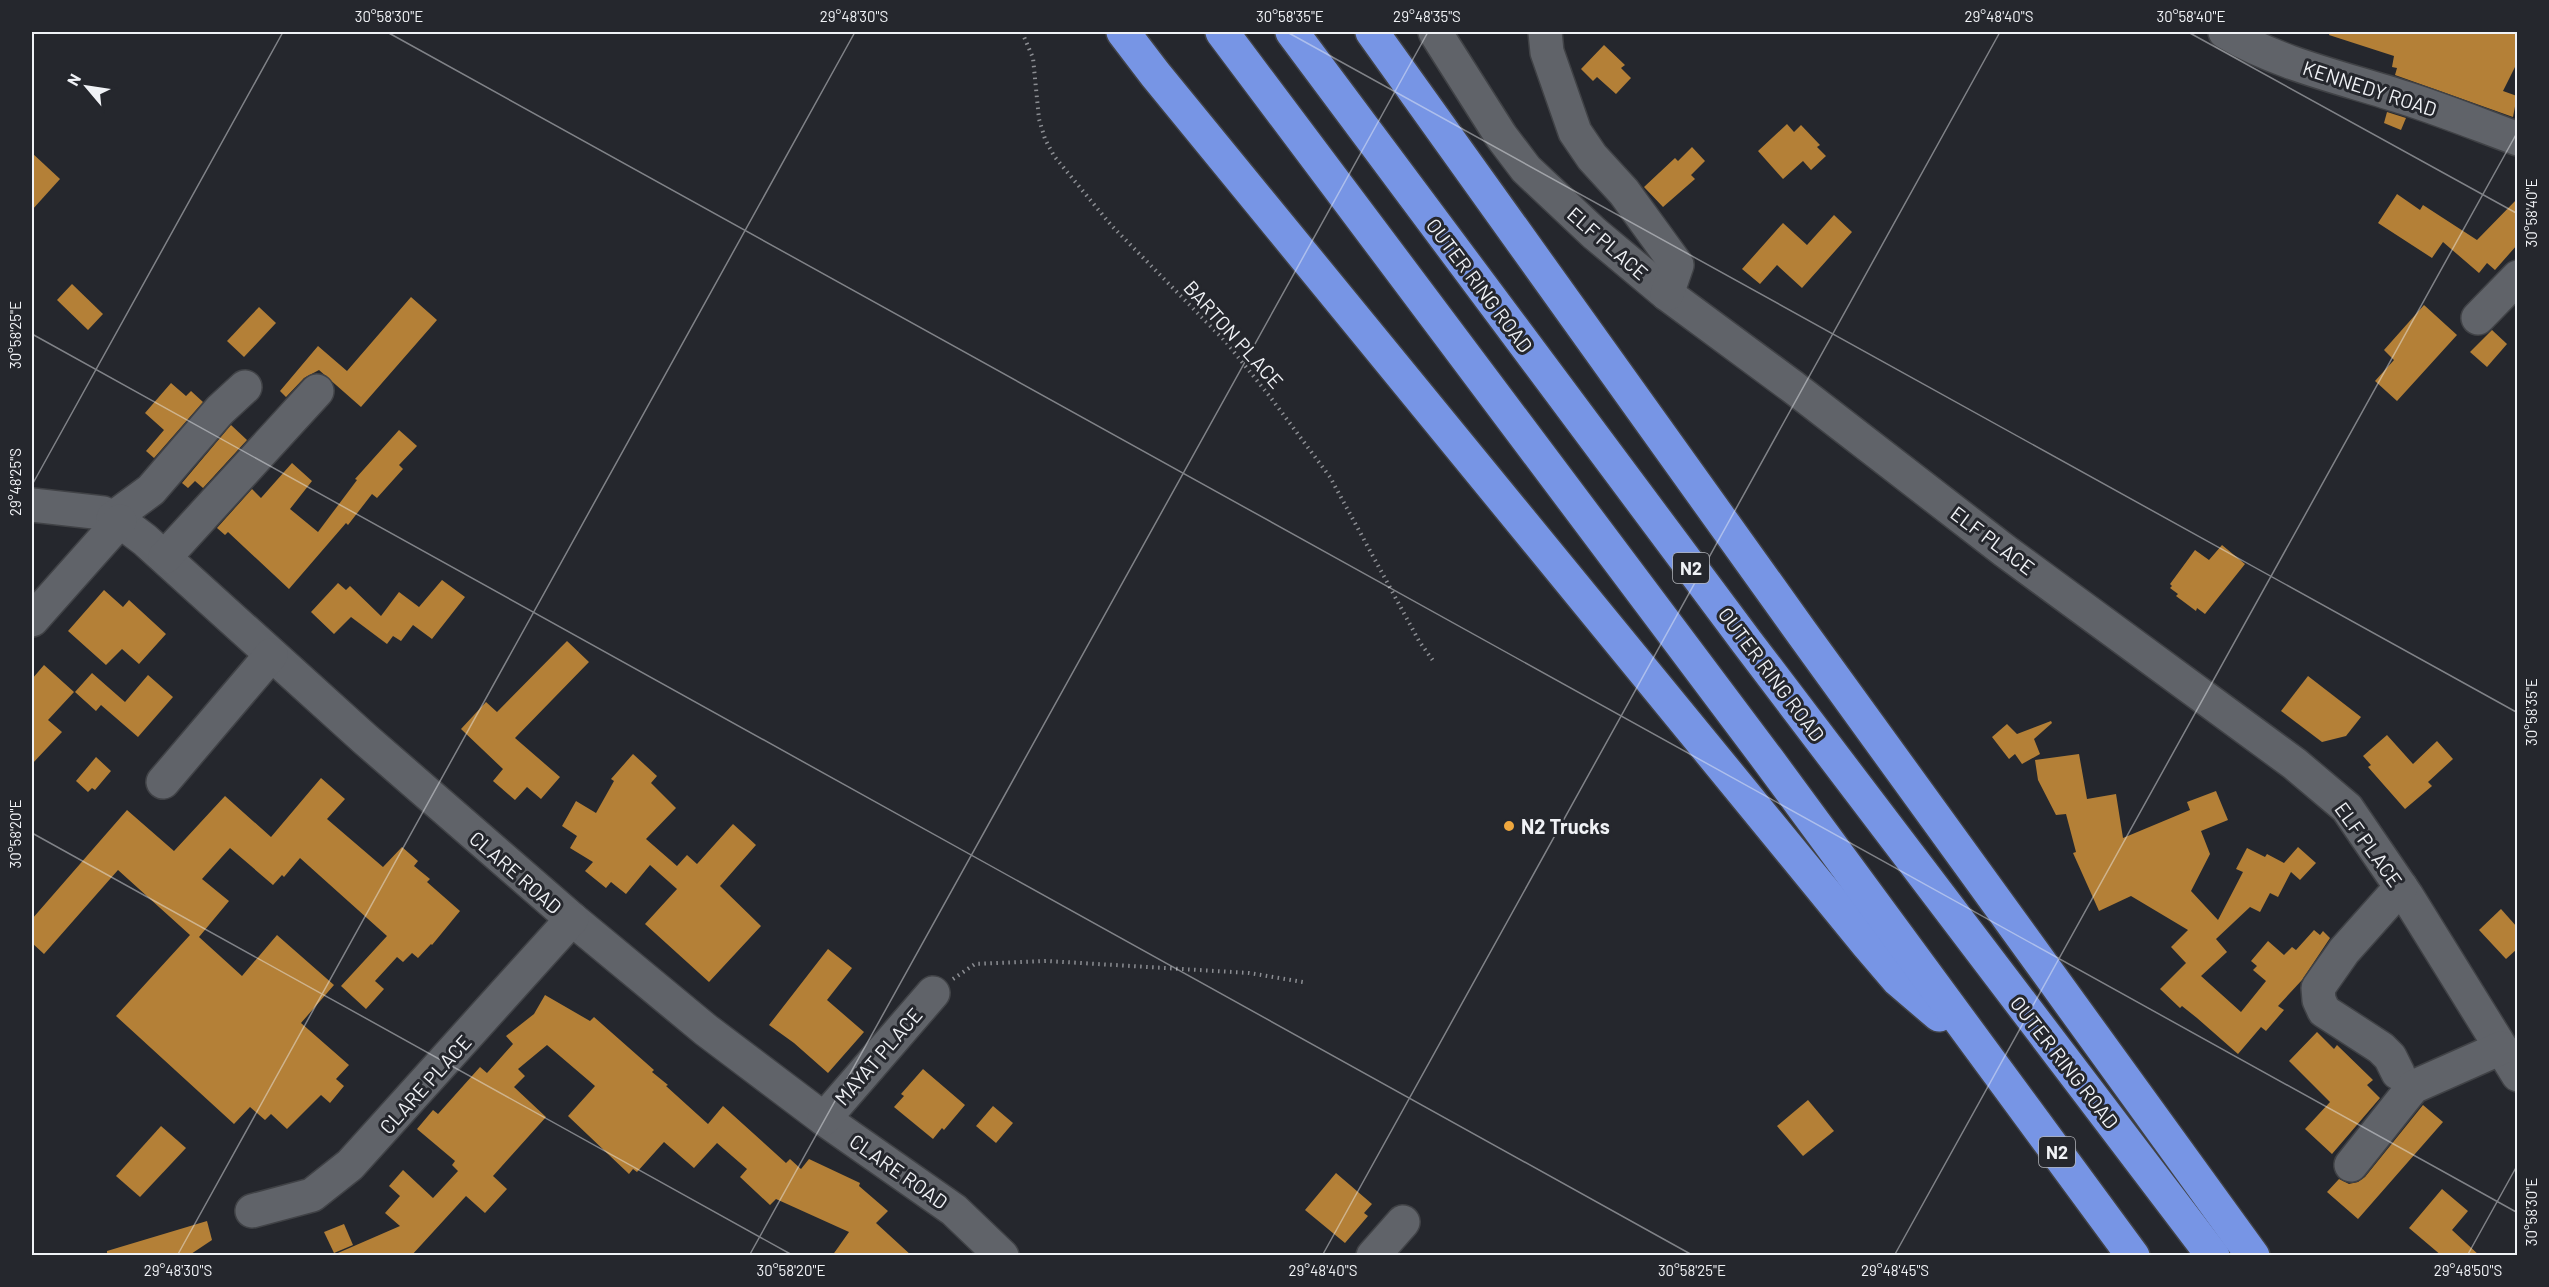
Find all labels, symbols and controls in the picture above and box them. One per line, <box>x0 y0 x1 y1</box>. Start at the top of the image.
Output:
text: 30°58'30"E <box>355 7 423 25</box>
text: 29°48'30"S <box>820 7 888 25</box>
text: 30°58'35"E <box>1256 7 1324 25</box>
text: 29°48'35"S <box>1393 7 1461 25</box>
text: 29°48'40"S <box>1965 7 2033 25</box>
text: 30°58'40"E <box>2156 7 2226 25</box>
street label: KENNEDY ROAD <box>2300 55 2440 121</box>
north arrow <box>57 57 117 117</box>
text: N <box>63 70 84 89</box>
text: 30°58'40"E <box>2522 178 2540 248</box>
street label: ELF PLACE <box>1563 201 1653 285</box>
street label: OUTER RING ROAD <box>1422 213 1538 357</box>
street label: BARTON PLACE <box>1179 275 1289 393</box>
text: 30°58'25"E <box>6 301 24 369</box>
text: 29°48'25"S <box>6 448 24 516</box>
street label: ELF PLACE <box>1946 501 2040 579</box>
road number: N2 <box>1673 553 1709 583</box>
street label: OUTER RING ROAD <box>1714 602 1830 746</box>
text: 30°58'35"E <box>2522 678 2540 746</box>
street label: ELF PLACE <box>2330 797 2408 891</box>
text: 30°58'20"E <box>6 800 24 868</box>
place label: N2 Trucks <box>1521 814 1610 838</box>
marker: N2 Trucks <box>1502 819 1516 833</box>
street label: CLARE ROAD <box>465 826 567 918</box>
street label: OUTER RING ROAD <box>2006 991 2124 1133</box>
street label: MAYAT PLACE <box>829 1002 927 1110</box>
street label: CLARE PLACE <box>374 1030 476 1138</box>
street label: CLARE ROAD <box>845 1128 953 1214</box>
road number: N2 <box>2039 1137 2075 1167</box>
text: 30°58'30"E <box>2522 1178 2540 1246</box>
text: 29°48'30"S <box>144 1261 212 1279</box>
text: 30°58'20"E <box>757 1261 825 1279</box>
text: 29°48'40"S <box>1289 1261 1357 1279</box>
text: 30°58'25"E <box>1658 1261 1726 1279</box>
text: 29°48'45"S <box>1861 1261 1929 1279</box>
text: 29°48'50"S <box>2434 1261 2502 1279</box>

